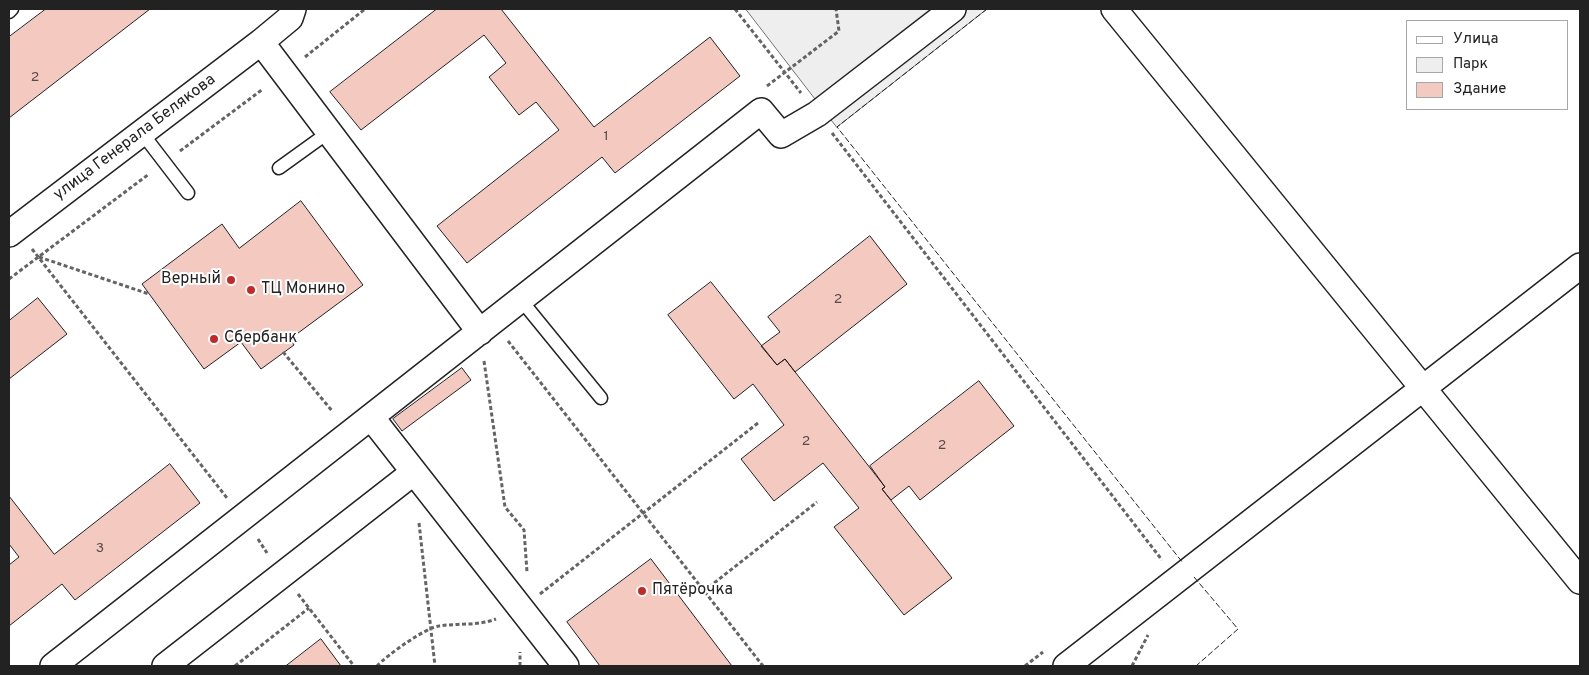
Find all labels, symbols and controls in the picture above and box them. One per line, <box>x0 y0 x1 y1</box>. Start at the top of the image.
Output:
legend <box>1406 20 1569 110</box>
text: Улица <box>1453 30 1498 49</box>
text: Парк <box>1453 55 1488 74</box>
house number: 2 <box>31 70 39 86</box>
street label: улица Генерала Белякова <box>50 71 220 205</box>
text: Здание <box>1453 80 1506 99</box>
house number: 1 <box>603 129 609 145</box>
place label: Верный <box>161 270 221 290</box>
marker: Верный <box>225 274 237 286</box>
place label: ТЦ Монино <box>261 280 345 300</box>
marker: ТЦ Монино <box>245 284 257 296</box>
house number: 2 <box>834 292 842 308</box>
place label: Сбербанк <box>224 329 297 349</box>
marker: Сбербанк <box>208 333 220 345</box>
house number: 2 <box>802 434 810 450</box>
house number: 2 <box>938 438 946 454</box>
house number: 3 <box>96 541 104 557</box>
place label: Пятёрочка <box>652 581 733 601</box>
marker: Пятёрочка <box>636 585 648 597</box>

